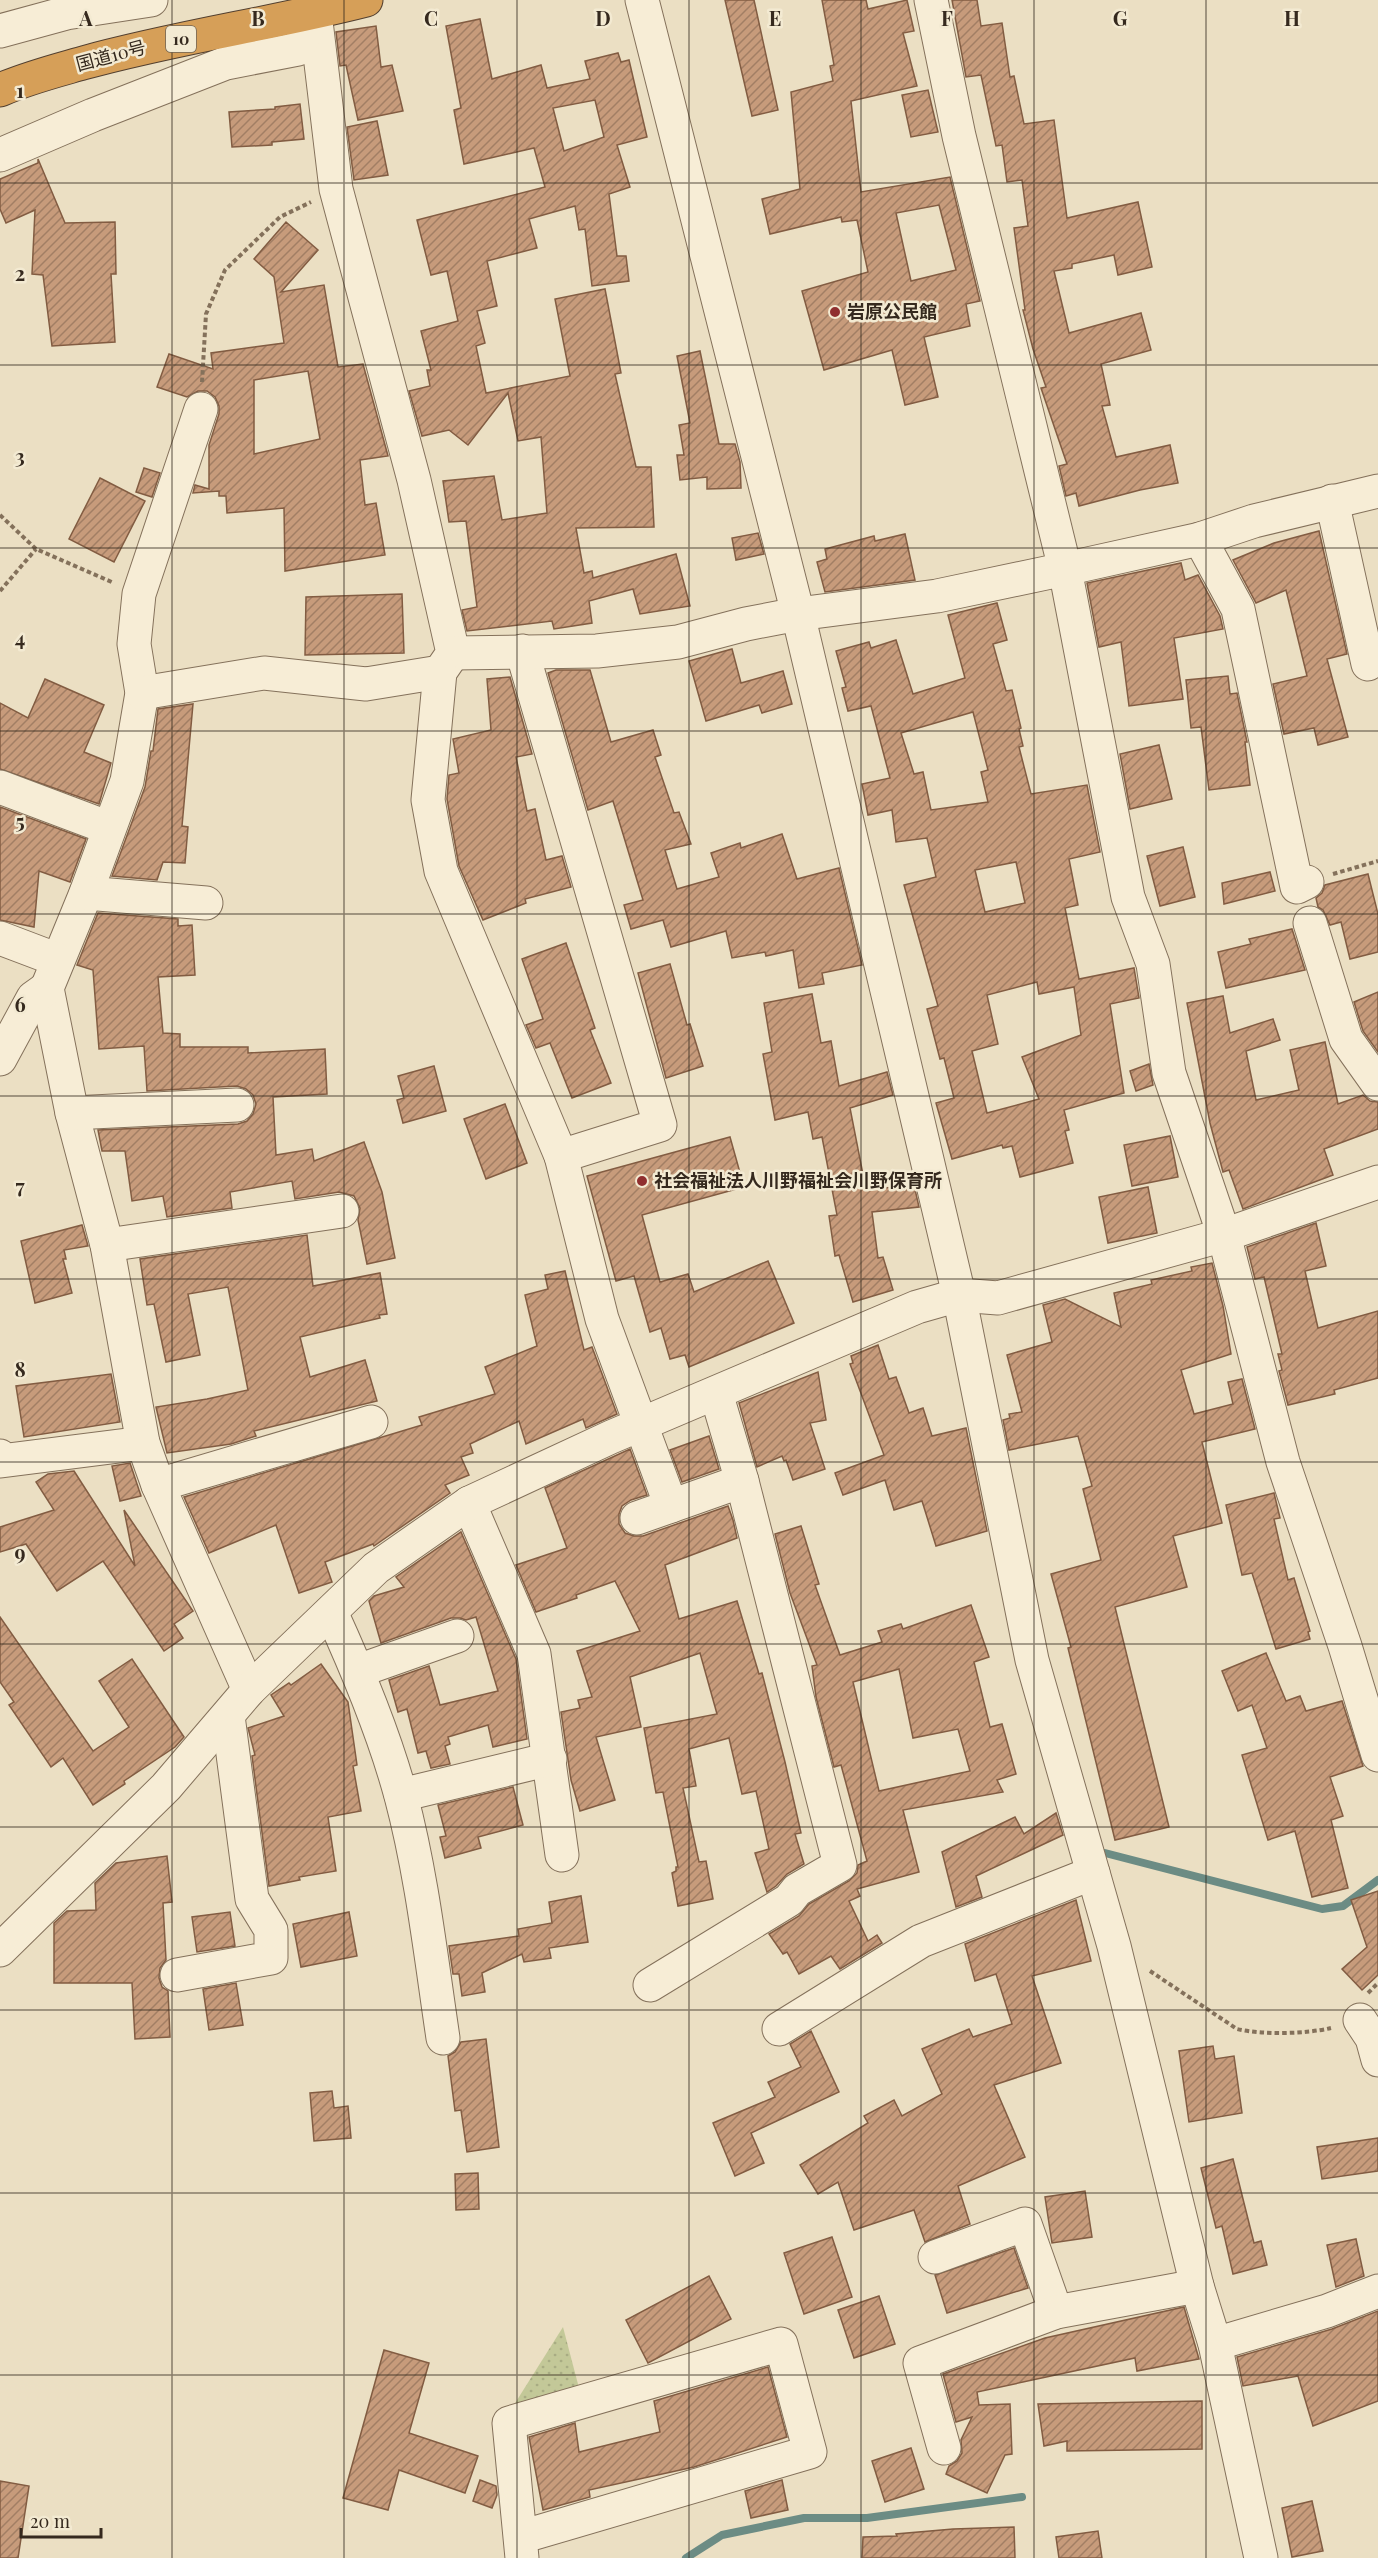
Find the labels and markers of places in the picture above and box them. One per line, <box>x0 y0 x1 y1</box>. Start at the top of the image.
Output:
place label: 岩原公民館 <box>847 299 937 323</box>
marker: 岩原公民館 <box>828 305 842 319</box>
place label: 社会福祉法人川野福祉会川野保育所 <box>654 1168 942 1192</box>
marker: 社会福祉法人川野福祉会川野保育所 <box>635 1174 649 1188</box>

